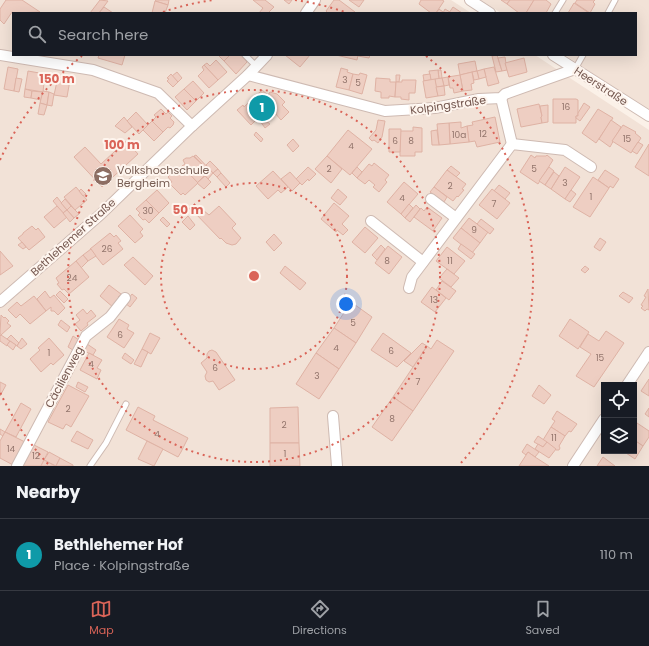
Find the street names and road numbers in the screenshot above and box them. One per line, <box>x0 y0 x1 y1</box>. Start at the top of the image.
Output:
street label: Heerstraße <box>571 63 631 109</box>
street label: Kolpingstraße <box>409 92 487 118</box>
street label: Bethlehemer Straße <box>27 194 119 280</box>
street label: Cäcilienweg <box>41 343 87 411</box>

